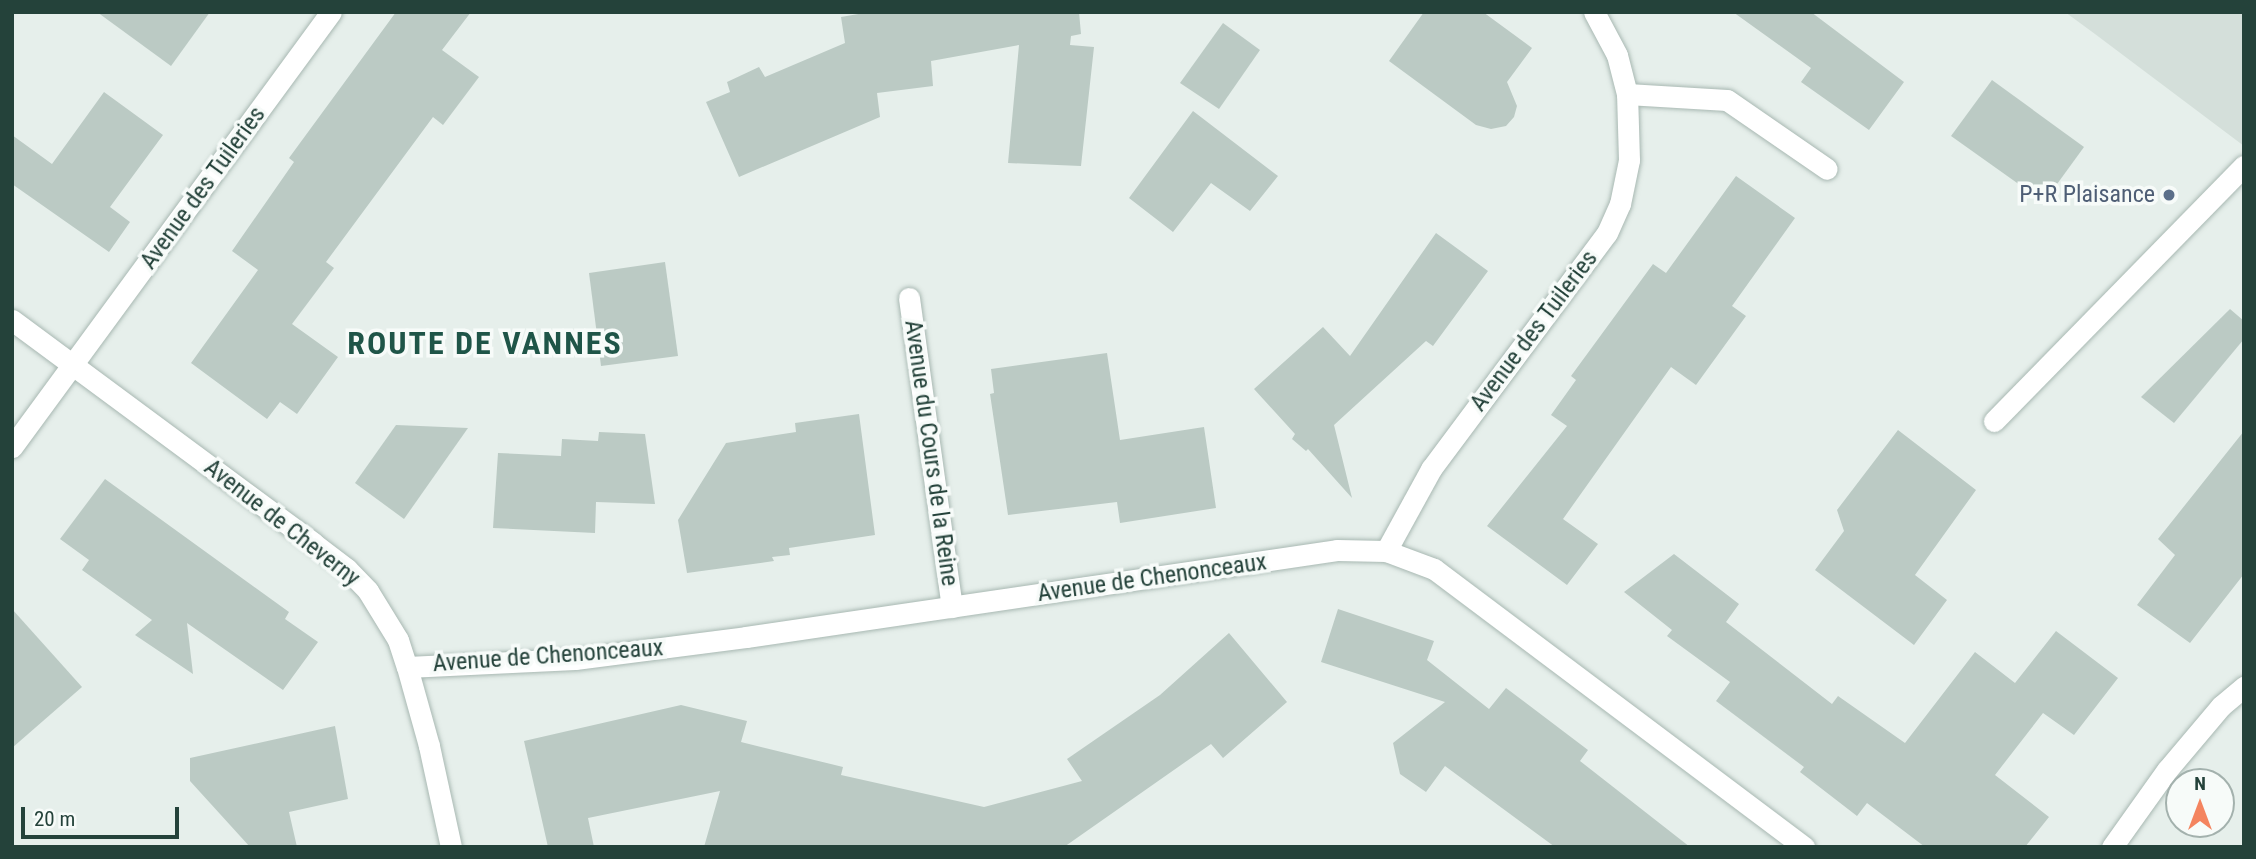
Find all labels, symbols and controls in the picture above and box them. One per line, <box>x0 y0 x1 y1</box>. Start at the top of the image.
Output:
street label: Avenue des Tuileries <box>134 101 272 275</box>
place label: P+R Plaisance <box>2019 181 2155 209</box>
marker: P+R Plaisance <box>2161 187 2177 203</box>
street label: Avenue des Tuileries <box>1464 245 1604 417</box>
street label: Avenue du Cours de la Reine <box>898 318 964 588</box>
district label: ROUTE DE VANNES <box>349 324 621 362</box>
street label: Avenue de Cheverny <box>198 453 366 593</box>
street label: Avenue de Chenonceaux <box>1036 548 1268 608</box>
street label: Avenue de Chenonceaux <box>432 634 664 678</box>
north arrow <box>2165 768 2235 838</box>
text: N <box>2194 772 2206 795</box>
scale bar <box>24 792 182 836</box>
text: 20 m <box>34 807 75 831</box>

